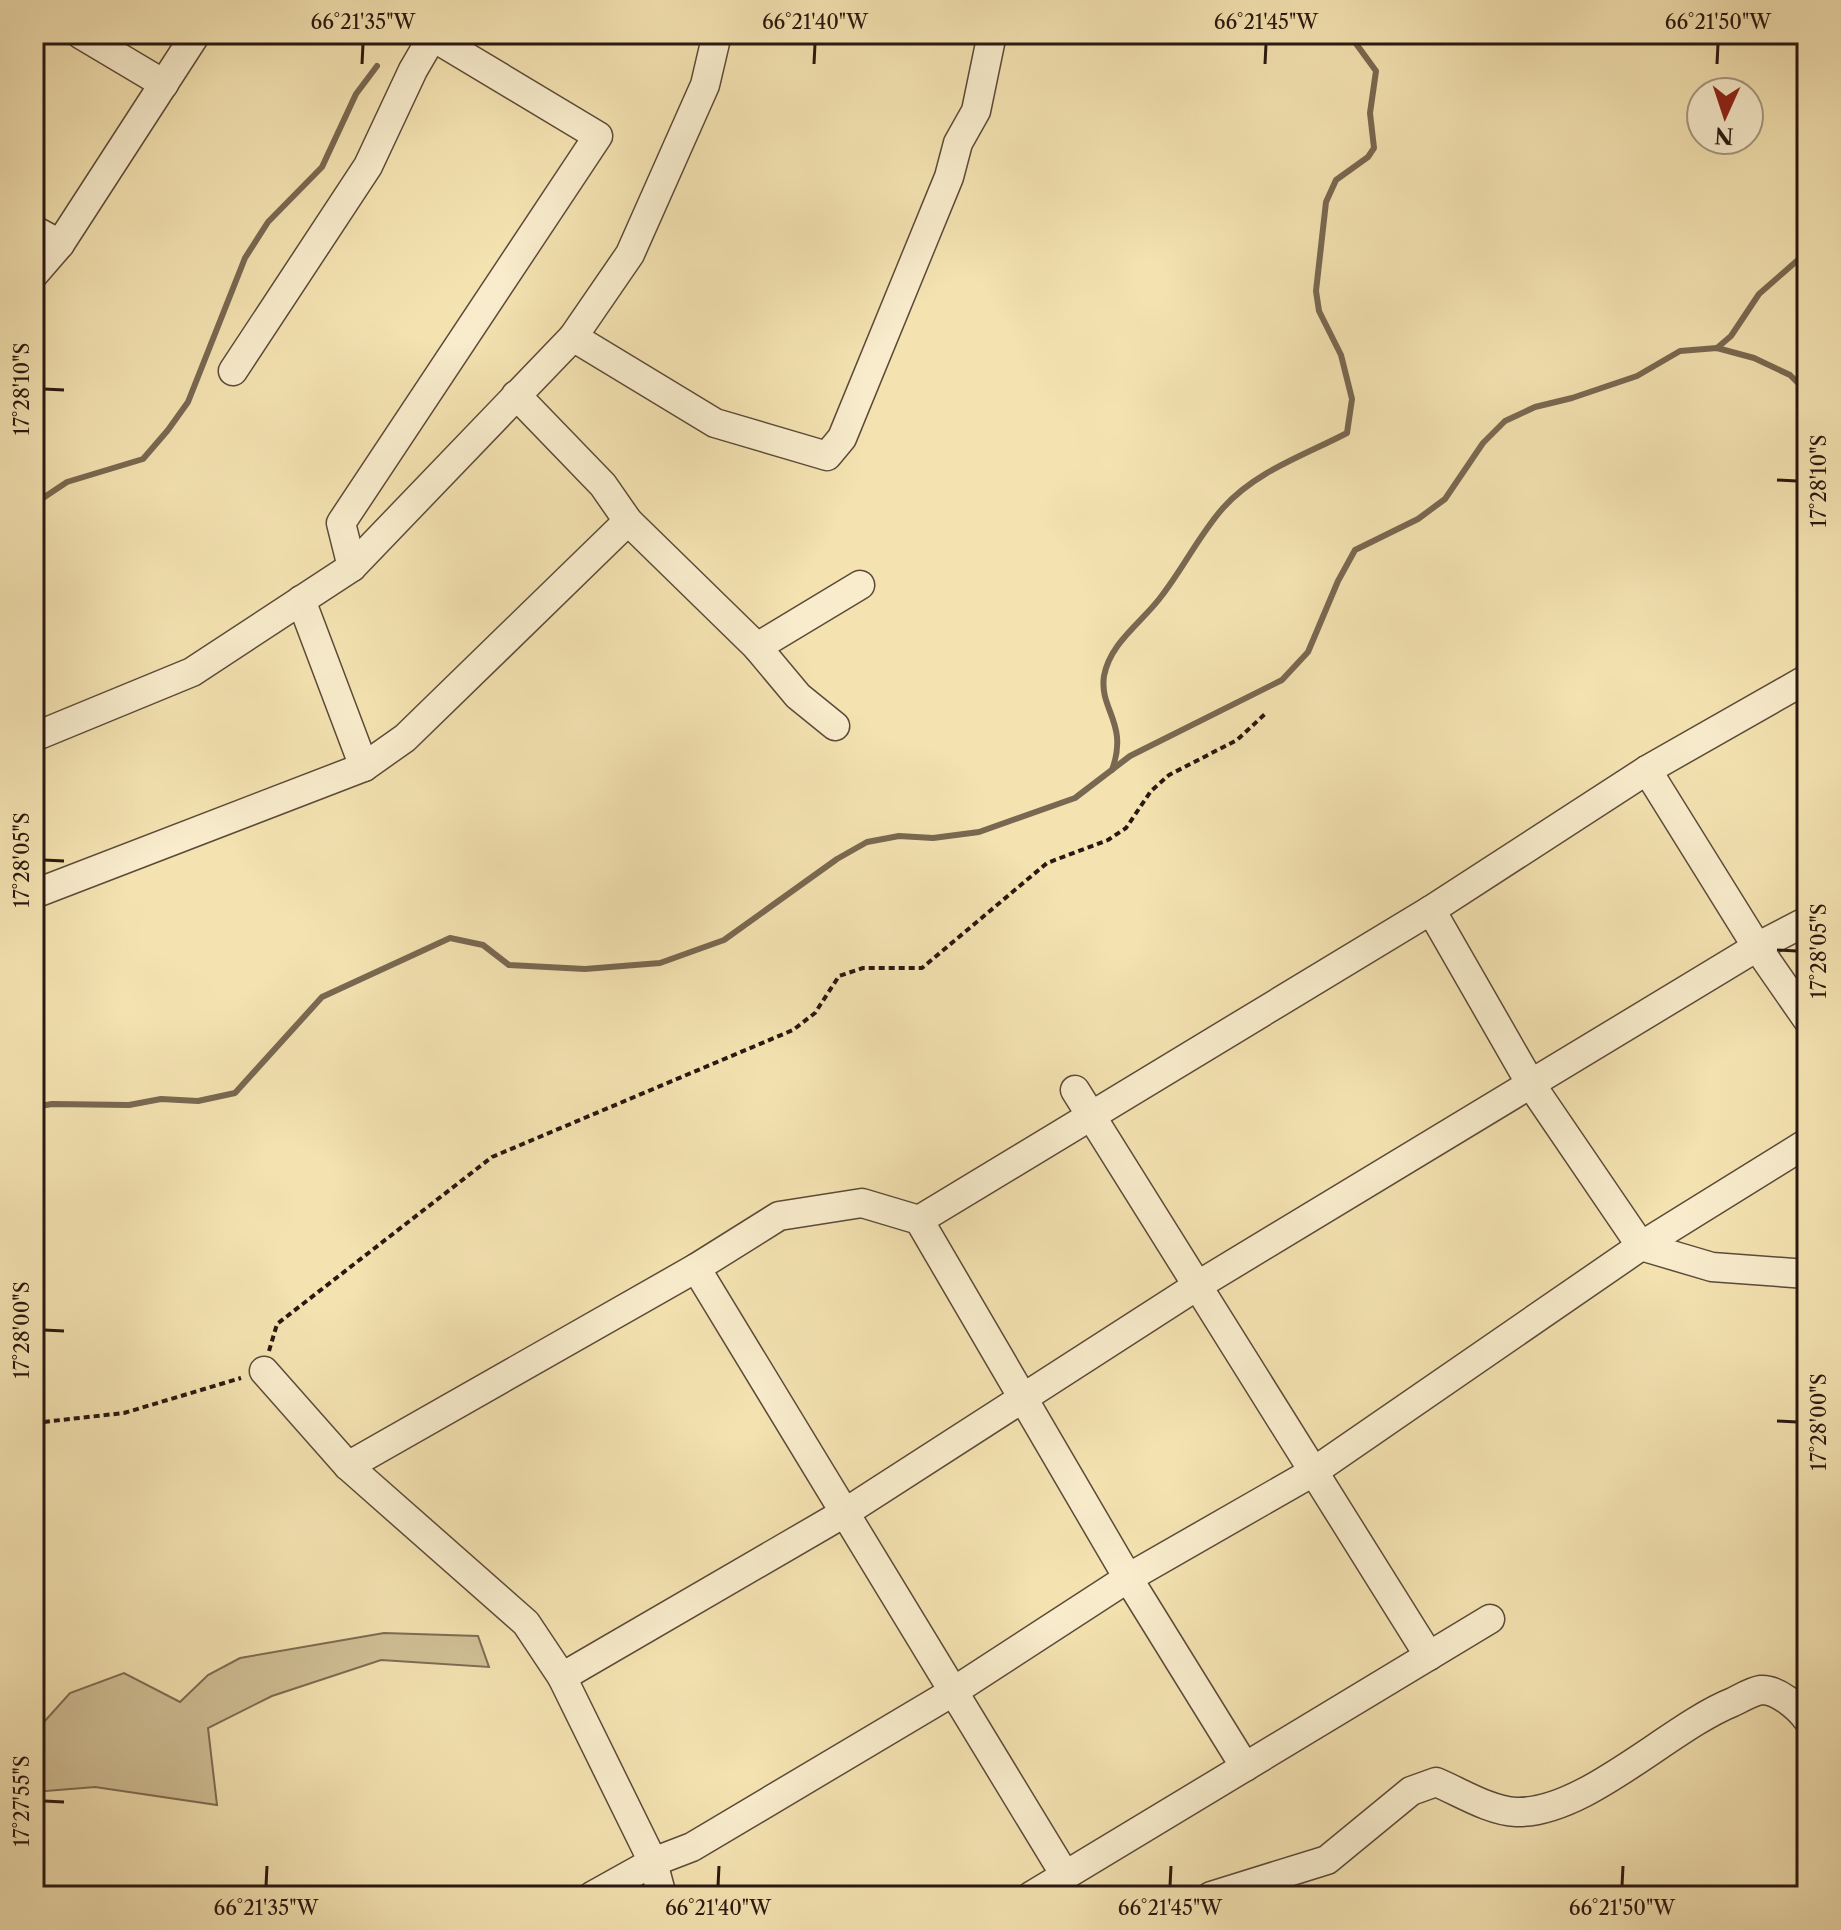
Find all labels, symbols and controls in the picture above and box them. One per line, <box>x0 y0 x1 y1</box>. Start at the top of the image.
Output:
text: 66°21'35"W <box>311 10 417 34</box>
text: 66°21'40"W <box>762 10 869 34</box>
text: 66°21'45"W <box>1214 10 1319 34</box>
text: 66°21'50"W <box>1665 10 1772 34</box>
north arrow <box>1685 76 1765 156</box>
text: N <box>1714 121 1734 149</box>
text: 17°28'10"S <box>10 342 34 436</box>
text: 17°28'10"S <box>1807 434 1831 528</box>
text: 17°28'05"S <box>10 812 34 908</box>
text: 17°28'05"S <box>1807 903 1831 999</box>
text: 17°28'00"S <box>10 1281 34 1379</box>
text: 17°28'00"S <box>1807 1373 1831 1471</box>
text: 17°27'55"S <box>10 1755 34 1847</box>
text: 66°21'35"W <box>214 1896 320 1920</box>
text: 66°21'40"W <box>665 1896 772 1920</box>
text: 66°21'45"W <box>1118 1896 1223 1920</box>
text: 66°21'50"W <box>1569 1896 1676 1920</box>

